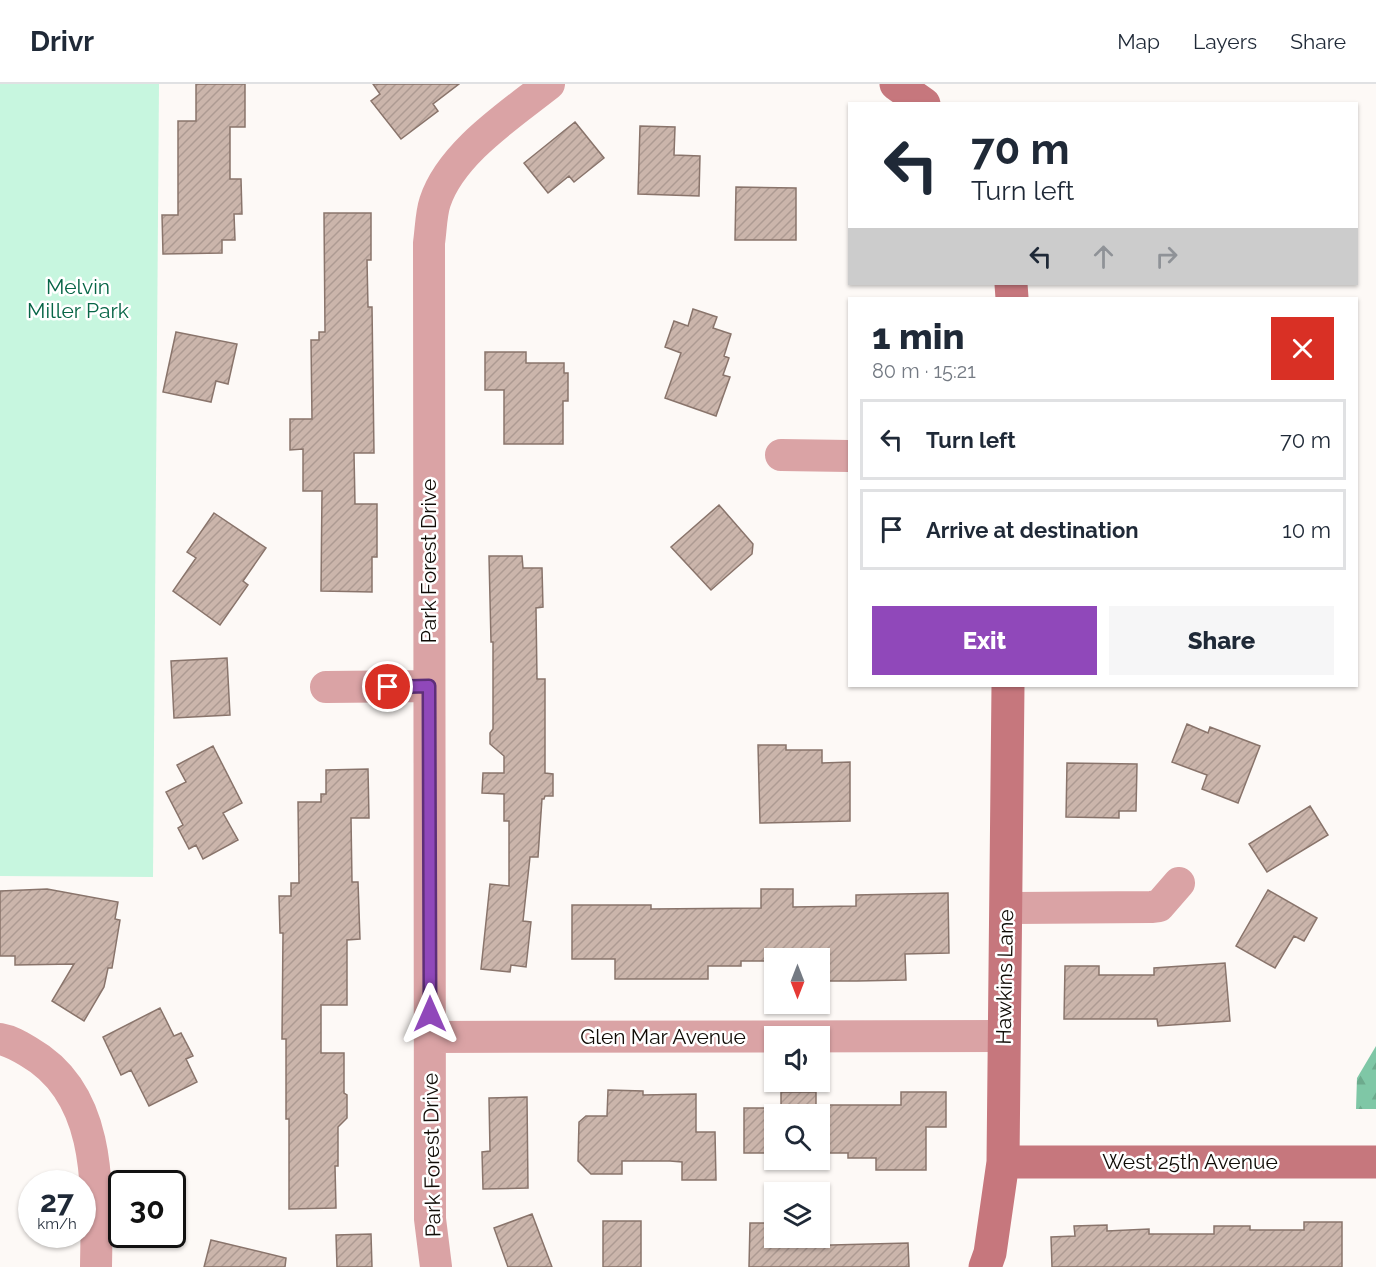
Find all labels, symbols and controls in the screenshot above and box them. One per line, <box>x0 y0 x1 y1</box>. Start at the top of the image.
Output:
text: Drivr <box>30 25 94 58</box>
text: Map <box>1117 29 1160 54</box>
text: Layers <box>1193 29 1257 54</box>
text: Share <box>1290 29 1346 54</box>
text: 70 m <box>971 125 1070 174</box>
icon: left <box>872 126 950 204</box>
text: Turn left <box>971 175 1074 206</box>
icon: left <box>1024 240 1057 273</box>
icon: ahead <box>1087 240 1120 273</box>
icon: right <box>1150 240 1183 273</box>
park label: Melvin Miller Park <box>27 274 129 323</box>
text: 1 min <box>872 315 964 357</box>
button: close <box>1271 317 1334 380</box>
text: 80 m · 15:21 <box>872 359 976 383</box>
icon: left <box>875 423 908 456</box>
text: Turn left <box>926 427 1016 453</box>
text: 70 m <box>1280 427 1331 453</box>
street label: Park Forest Drive <box>416 479 441 643</box>
icon: arrive <box>875 513 908 546</box>
text: Arrive at destination <box>926 517 1139 543</box>
text: 10 m <box>1282 517 1331 543</box>
button: Exit <box>872 606 1097 675</box>
button: Share <box>1109 606 1334 675</box>
pin <box>362 661 413 712</box>
icon: arrive <box>371 670 404 703</box>
street label: Hawkins Lane <box>991 909 1018 1045</box>
north arrow <box>764 948 830 1014</box>
map controls <box>764 948 830 1248</box>
position arrow <box>398 982 462 1046</box>
street label: Glen Mar Avenue <box>580 1024 746 1049</box>
button: sound <box>764 1026 830 1092</box>
street label: Park Forest Drive <box>418 1073 445 1237</box>
button: search <box>764 1104 830 1170</box>
street label: West 25th Avenue <box>1102 1149 1278 1174</box>
speed limit sign: 30 <box>108 1170 186 1248</box>
button: layers <box>764 1182 830 1248</box>
text: 27 <box>40 1184 74 1219</box>
text: km/h <box>37 1215 77 1233</box>

